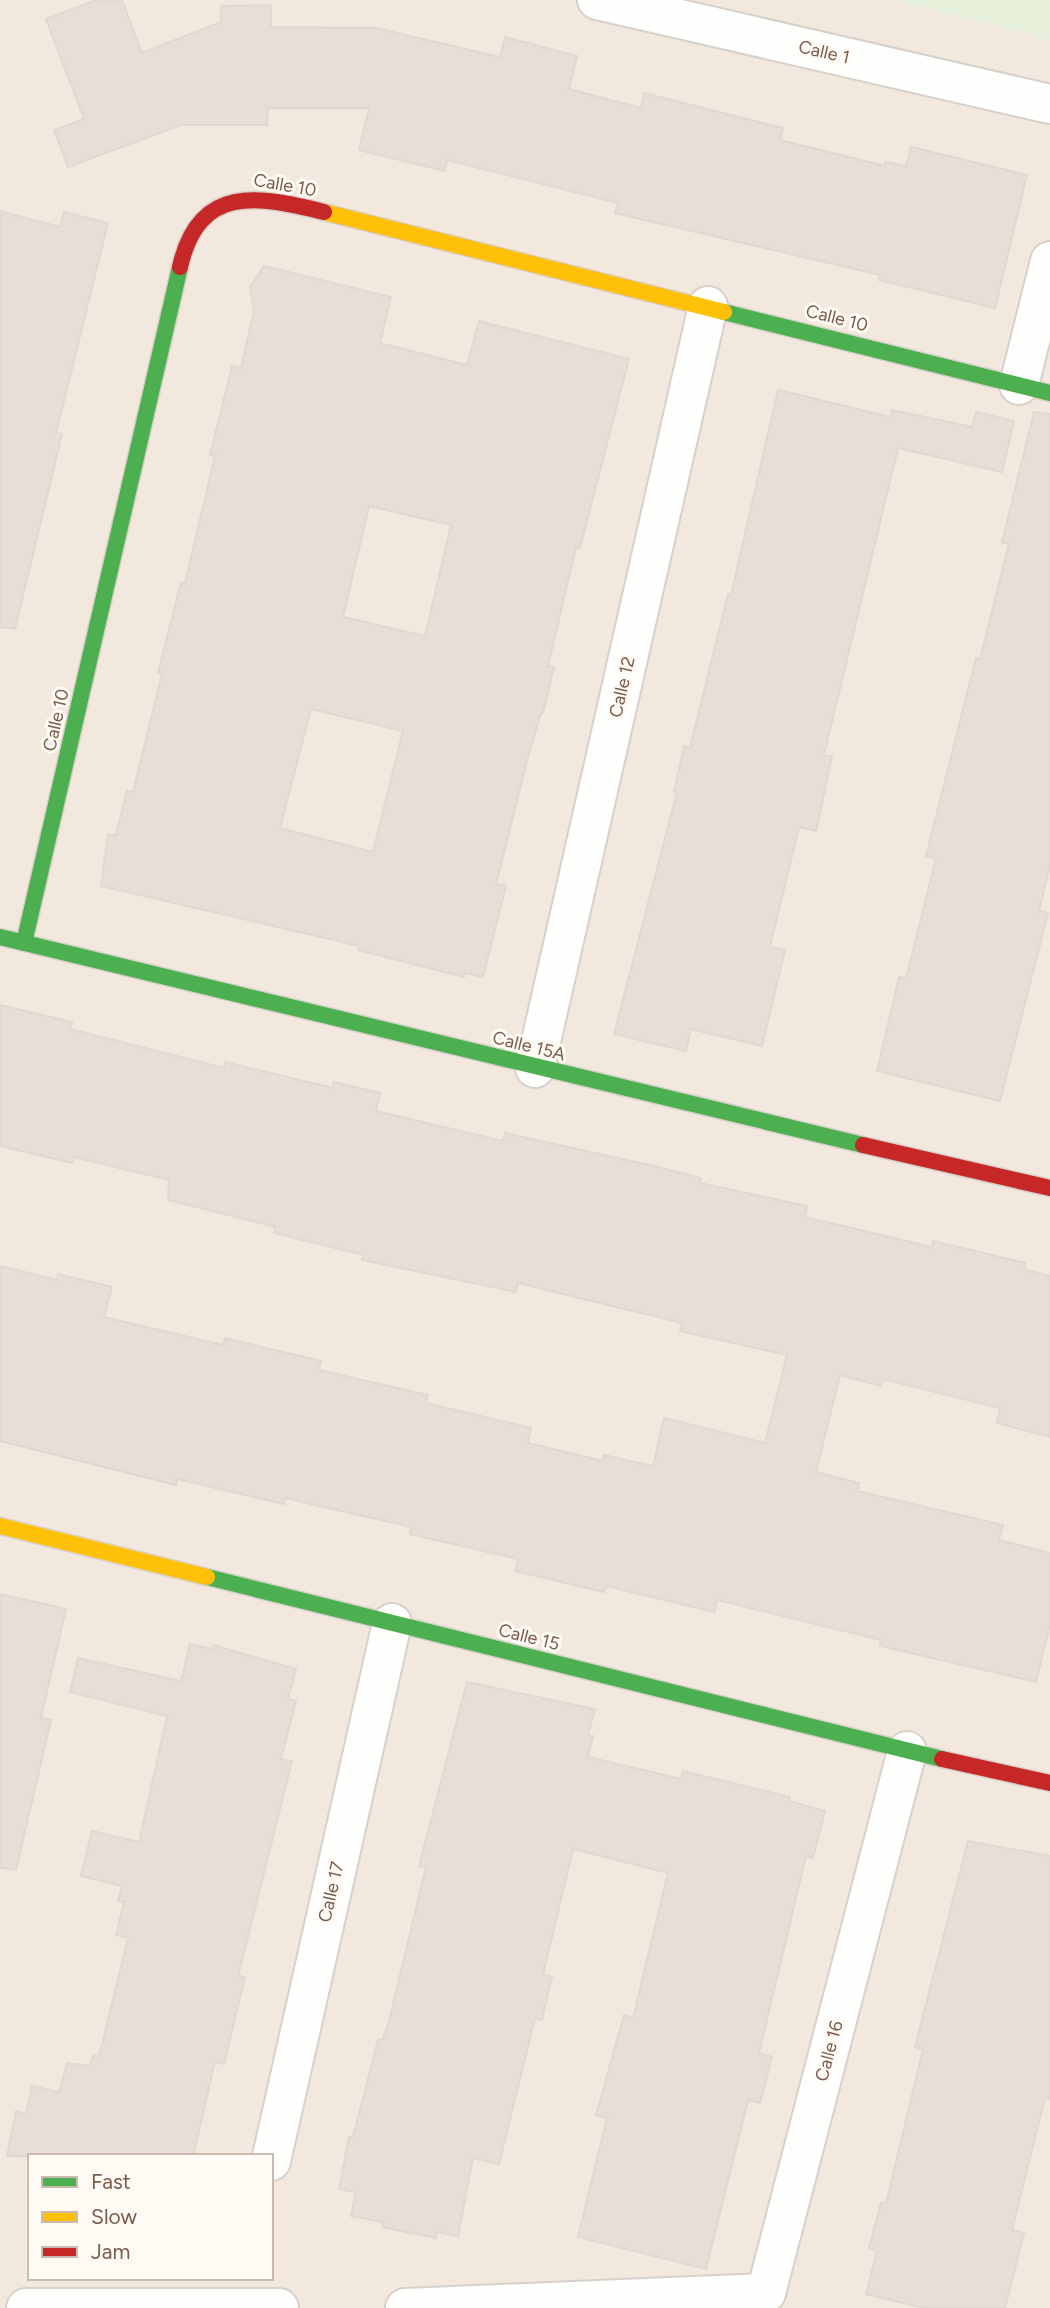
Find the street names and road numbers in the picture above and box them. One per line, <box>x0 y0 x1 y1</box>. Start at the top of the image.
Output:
street label: Calle 1 <box>796 35 852 69</box>
street label: Calle 10 <box>252 169 318 201</box>
street label: Calle 10 <box>804 300 870 336</box>
street label: Calle 12 <box>604 654 640 720</box>
street label: Calle 10 <box>38 687 74 753</box>
street label: Calle 15A <box>490 1026 568 1066</box>
street label: Calle 15 <box>496 1619 562 1655</box>
street label: Calle 17 <box>313 1859 349 1924</box>
street label: Calle 16 <box>810 2018 848 2084</box>

